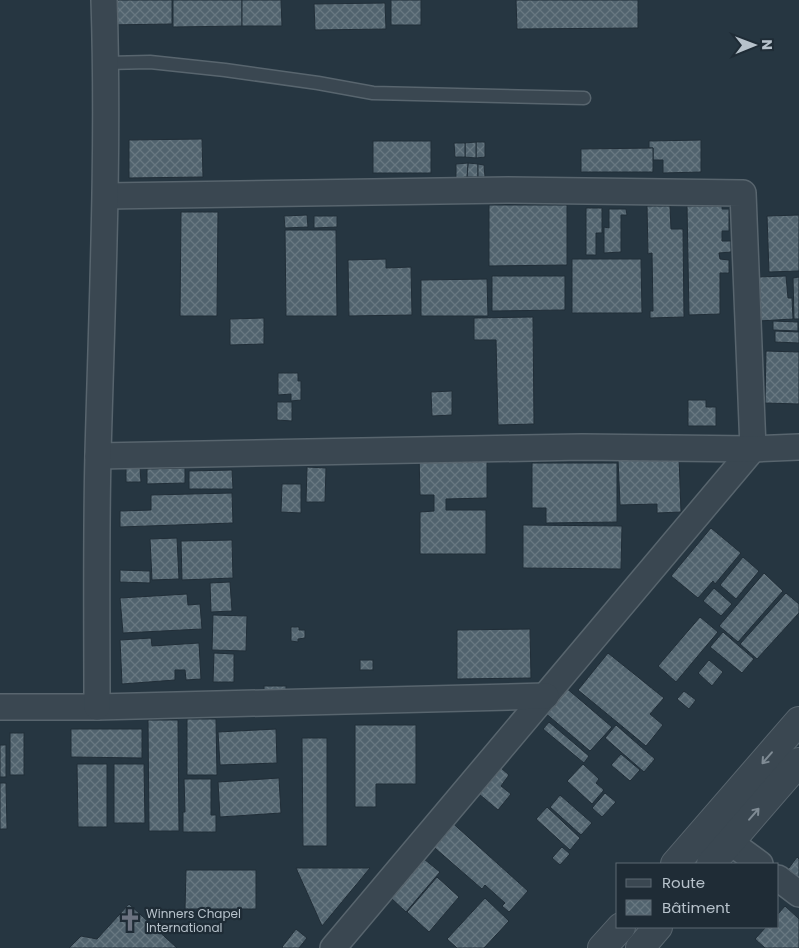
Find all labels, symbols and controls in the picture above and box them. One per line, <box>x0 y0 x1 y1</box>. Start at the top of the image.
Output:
north arrow <box>729 20 779 70</box>
text: N <box>757 39 777 50</box>
one-way arrow <box>762 751 773 764</box>
one-way arrow <box>749 808 760 821</box>
legend <box>616 863 779 928</box>
text: Route <box>662 872 705 893</box>
text: Bâtiment <box>662 897 730 918</box>
place label: Winners Chapel International <box>146 905 241 936</box>
church icon: Winners Chapel International <box>117 907 143 933</box>

